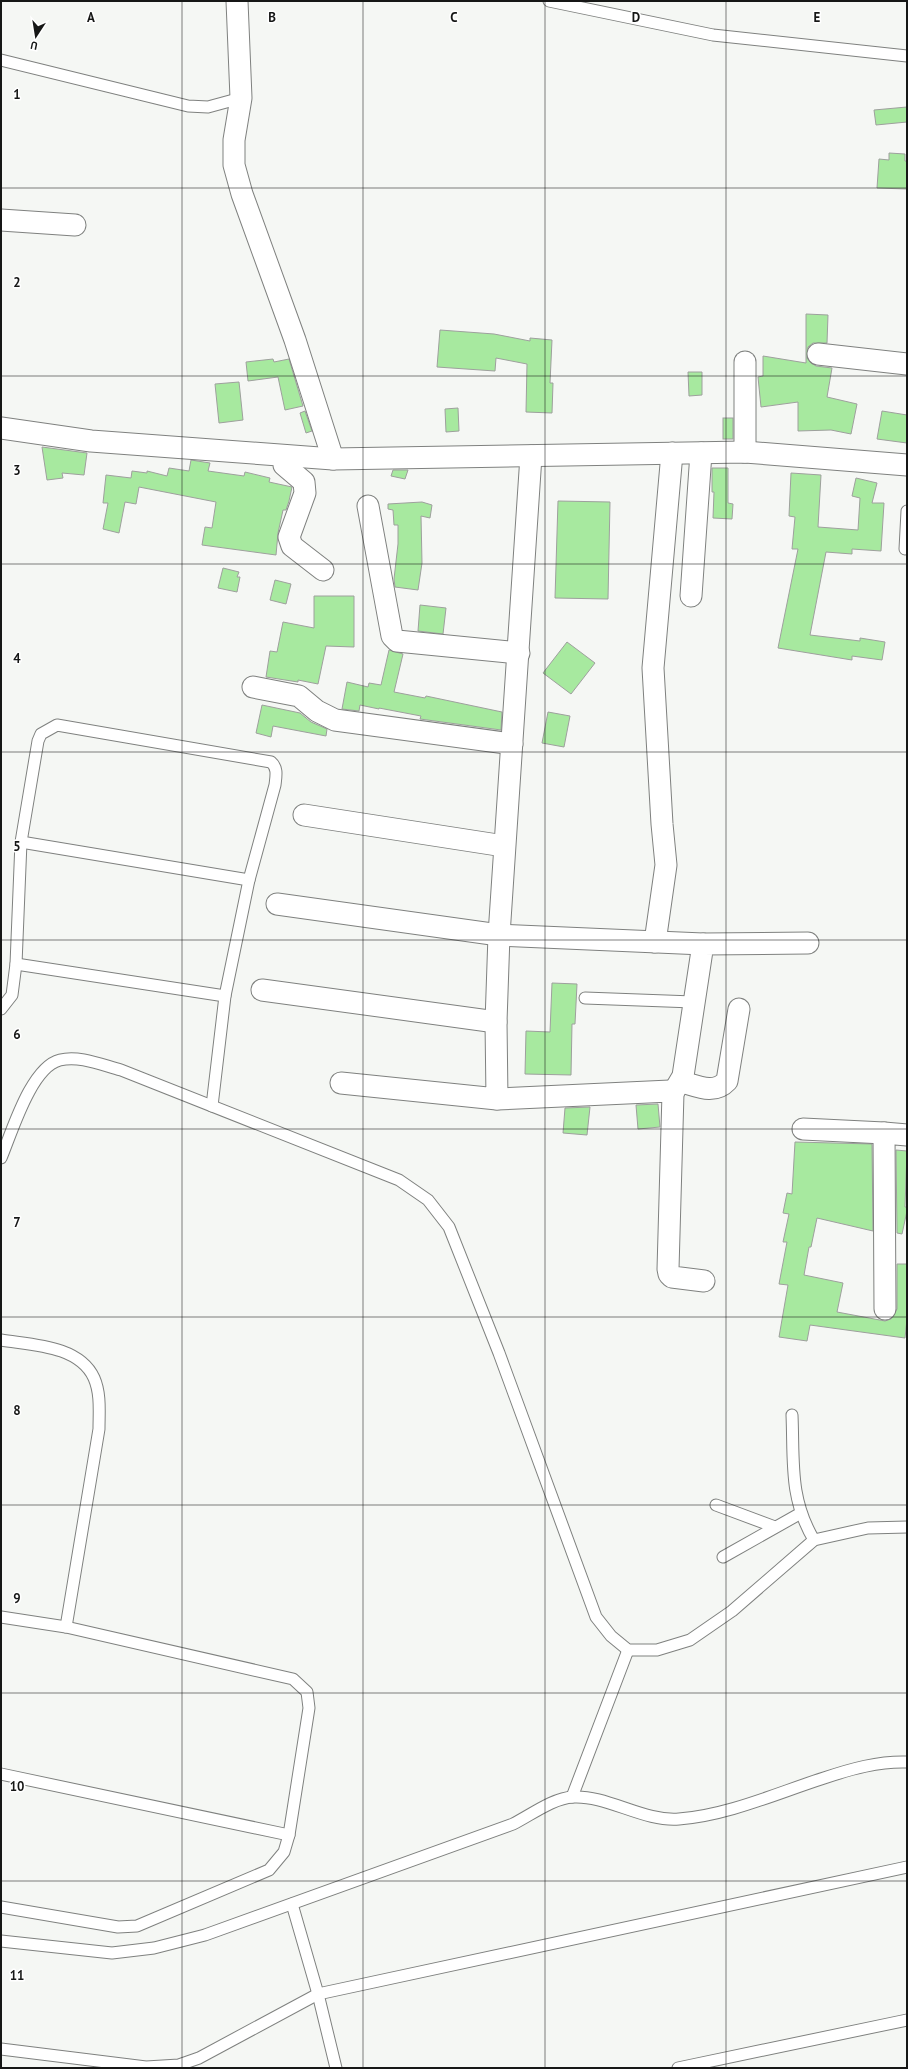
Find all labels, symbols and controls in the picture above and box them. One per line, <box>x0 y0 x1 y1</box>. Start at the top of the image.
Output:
text: A <box>87 9 95 26</box>
text: B <box>268 9 276 26</box>
text: C <box>450 9 458 26</box>
text: D <box>632 9 640 26</box>
text: E <box>814 9 821 26</box>
north arrow <box>16 16 56 56</box>
text: U <box>29 38 39 53</box>
text: 1 <box>13 86 21 103</box>
text: 2 <box>13 274 21 291</box>
text: 3 <box>13 462 21 479</box>
text: 4 <box>13 650 21 667</box>
text: 5 <box>13 838 21 855</box>
text: 6 <box>13 1026 21 1043</box>
text: 7 <box>13 1214 21 1231</box>
text: 8 <box>13 1402 21 1419</box>
text: 9 <box>13 1590 21 1607</box>
text: 10 <box>10 1778 24 1795</box>
text: 11 <box>10 1967 24 1984</box>

